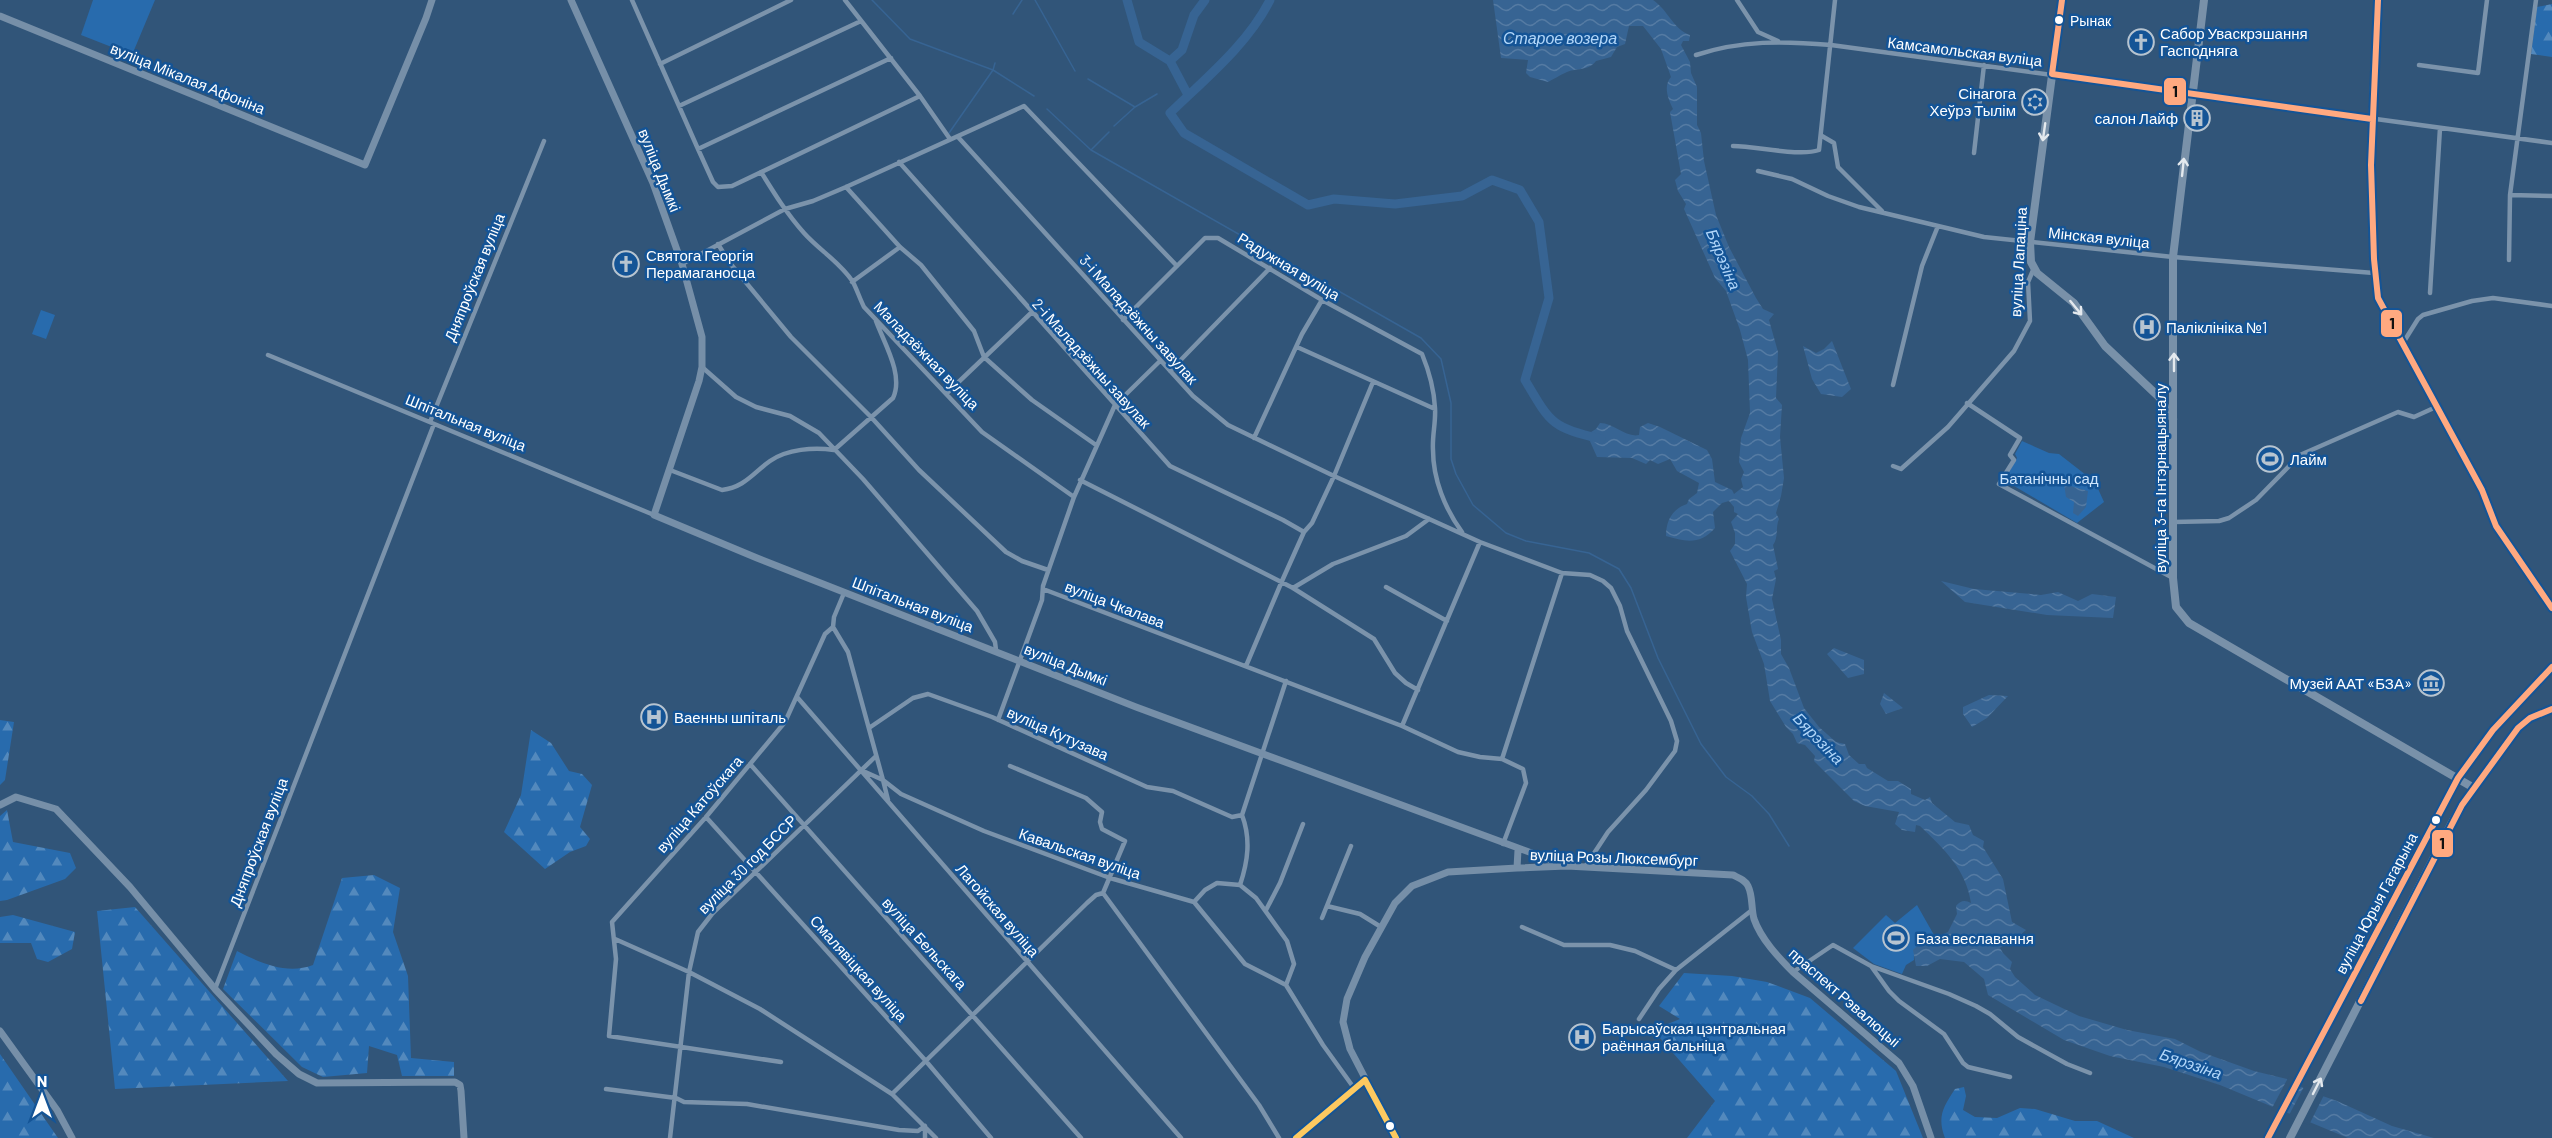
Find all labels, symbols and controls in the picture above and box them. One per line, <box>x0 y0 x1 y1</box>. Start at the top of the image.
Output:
place label: Рынак <box>2070 12 2112 29</box>
marker: Рынак <box>2053 14 2065 26</box>
place label: Сабор Уваскрэшання Гасподняга <box>2160 24 2308 59</box>
church icon: Сабор Уваскрэшання Гасподняга <box>2126 27 2156 57</box>
water label: Старое возера <box>1503 28 1617 47</box>
street label: Камсамольская вуліца <box>1887 33 2044 70</box>
street label: вуліца Мікалая Афоніна <box>108 39 269 118</box>
line badge: 1 <box>2163 77 2187 106</box>
text: 1 <box>2172 81 2178 100</box>
place label: Сінагога Хеўрэ Тылім <box>1929 84 2017 119</box>
synagogue icon: Сінагога Хеўрэ Тылім <box>2020 87 2050 117</box>
building icon: салон Лайф <box>2182 103 2212 133</box>
place label: салон Лайф <box>2095 109 2178 127</box>
one-way arrow <box>2038 121 2049 141</box>
street label: вуліца Дымкі <box>635 126 685 214</box>
one-way arrow <box>2178 158 2189 178</box>
street label: вуліца Лапаціна <box>2006 206 2030 317</box>
street label: Дняпроўская вуліца <box>440 210 508 344</box>
street label: Мінская вуліца <box>2047 223 2151 251</box>
water label: Бярэзіна <box>1703 226 1745 292</box>
street label: Радужная вуліца <box>1235 228 1344 304</box>
place label: Святога Георгія Перамаганосца <box>646 246 756 281</box>
church icon: Святога Георгія Перамаганосца <box>611 249 641 279</box>
street label: 3-і Маладзёжны завулак <box>1076 251 1202 388</box>
street label: 2-і Маладзёжны завулак <box>1029 294 1155 432</box>
street label: Маладзёжная вуліца <box>871 297 984 413</box>
one-way arrow <box>2070 300 2083 316</box>
line badge: 1 <box>2380 309 2403 338</box>
hospital icon: Паліклініка №1 <box>2132 312 2162 342</box>
text: 1 <box>2389 313 2395 332</box>
place label: Паліклініка №1 <box>2166 318 2267 336</box>
one-way arrow <box>2168 352 2180 372</box>
street label: вуліца 3-га Інтэрнацыяналу <box>2151 383 2169 573</box>
street label: Шпітальная вуліца <box>403 390 529 455</box>
sports icon: Лайм <box>2255 444 2285 474</box>
place label: Лайм <box>2290 450 2327 468</box>
park label: Батанічны сад <box>2000 469 2099 487</box>
street label: Шпітальная вуліца <box>850 573 977 636</box>
street label: вуліца Чкалава <box>1063 577 1168 632</box>
street label: вуліца Дымкі <box>1022 639 1110 689</box>
museum icon: Музей ААТ «БЗА» <box>2416 668 2446 698</box>
place label: Музей ААТ «БЗА» <box>2289 674 2412 692</box>
hospital icon: Ваенны шпіталь <box>639 702 669 732</box>
street label: вуліца Кутузава <box>1005 703 1112 764</box>
place label: Ваенны шпіталь <box>674 708 786 726</box>
water label: Бярэзіна <box>1790 708 1848 768</box>
street label: вуліца Катоўскага <box>652 751 746 856</box>
street label: Дняпроўская вуліца <box>225 774 291 909</box>
street label: вуліца 30 год БССР <box>694 811 800 917</box>
unlabelled marker <box>2430 814 2442 826</box>
street label: Кавальская вуліца <box>1017 824 1144 882</box>
street label: вуліца Юрыя Гагарына <box>2331 829 2421 977</box>
line badge: 1 <box>2431 829 2454 858</box>
text: 1 <box>2439 833 2445 852</box>
street label: вуліца Розы Люксембург <box>1530 845 1699 869</box>
street label: Лагойская вуліца <box>953 860 1044 961</box>
street label: вуліца Бельскага <box>879 893 971 993</box>
street label: Смалявіцкая вуліца <box>807 911 912 1025</box>
sports icon: База веславання <box>1881 923 1911 953</box>
place label: База веславання <box>1916 929 2034 947</box>
street label: праспект Рэвалюцыі <box>1786 944 1904 1050</box>
place label: Барысаўская цэнтральная раённая бальніца <box>1602 1019 1786 1054</box>
hospital icon: Барысаўская цэнтральная раённая бальніца <box>1567 1022 1597 1052</box>
water label: Бярэзіна <box>2157 1044 2225 1083</box>
north arrow <box>12 1066 72 1126</box>
text: N <box>37 1071 47 1090</box>
one-way arrow <box>2311 1078 2323 1095</box>
unlabelled marker <box>1384 1120 1396 1132</box>

